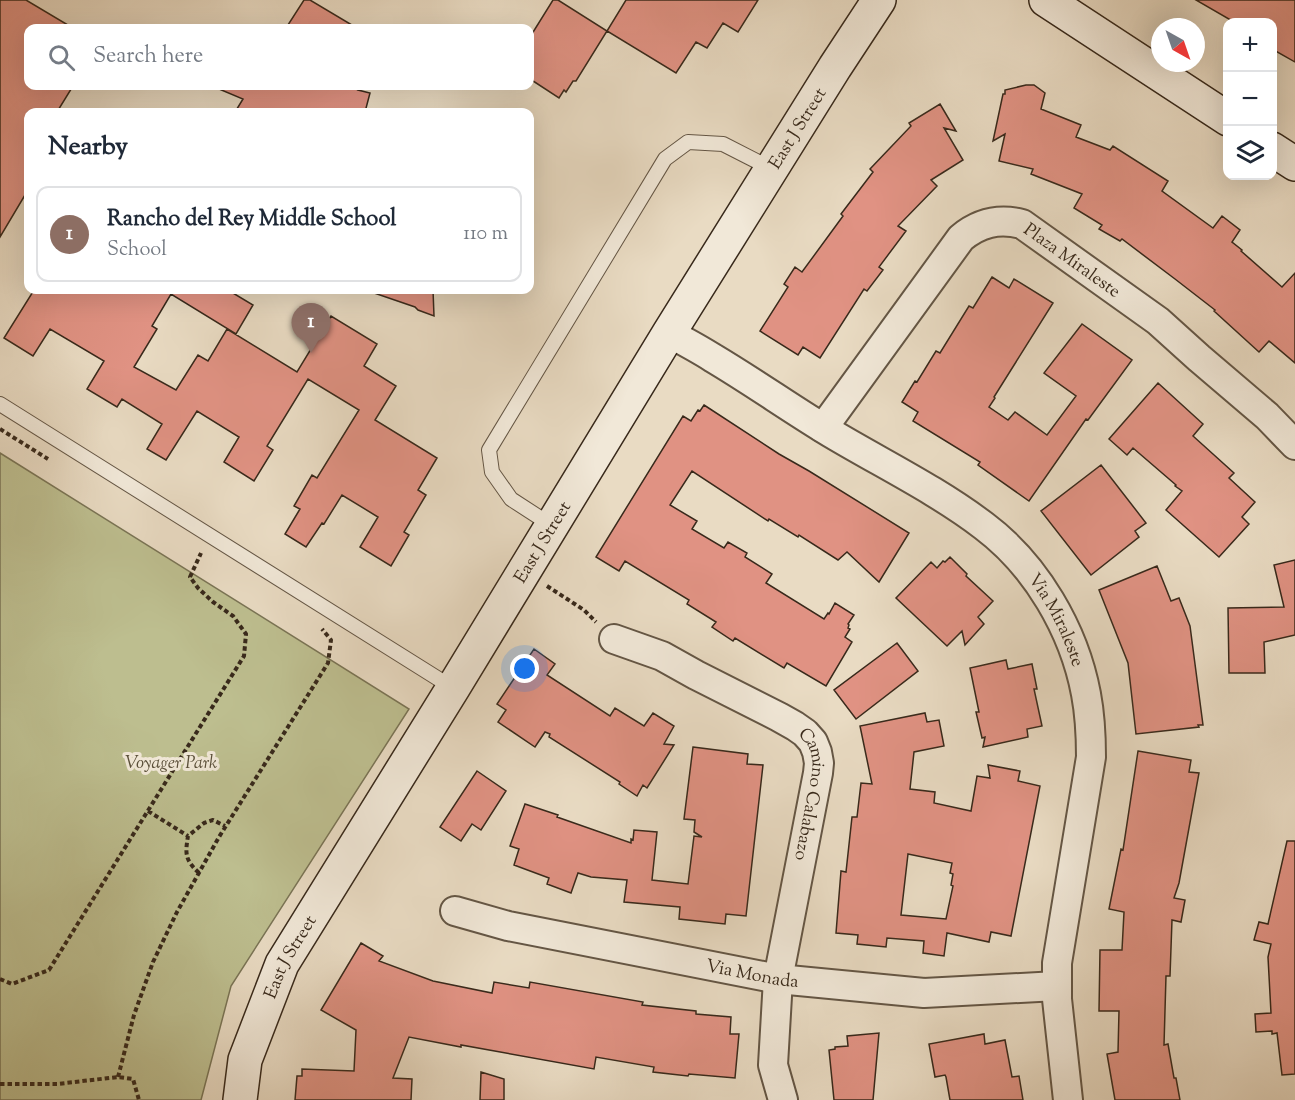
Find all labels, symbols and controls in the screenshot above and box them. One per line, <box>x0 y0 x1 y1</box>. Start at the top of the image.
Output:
north arrow <box>1151 18 1205 72</box>
map controls <box>1223 18 1277 180</box>
button: + <box>1223 18 1277 72</box>
search box <box>24 24 534 90</box>
icon: search <box>45 41 78 74</box>
text: Search here <box>93 41 203 73</box>
button: − <box>1223 72 1277 126</box>
street label: East J Street <box>763 83 834 175</box>
button: layers <box>1223 126 1277 180</box>
text: Nearby <box>48 129 128 166</box>
text: Rancho del Rey Middle School <box>107 204 396 236</box>
street label: Plaza Miraleste <box>1017 218 1125 305</box>
text: 1 <box>66 220 73 249</box>
text: 110 m <box>463 220 508 249</box>
text: School <box>107 236 167 265</box>
pin: 1 <box>292 304 330 353</box>
street label: East J Street <box>509 497 579 589</box>
street label: Via Miraleste <box>1021 569 1090 670</box>
your location <box>510 654 539 683</box>
street label: Camino Calabazo <box>786 723 830 863</box>
park label: Voyager Park <box>125 751 217 777</box>
street label: East J Street <box>259 911 324 1003</box>
street label: Via Monada <box>703 954 800 996</box>

